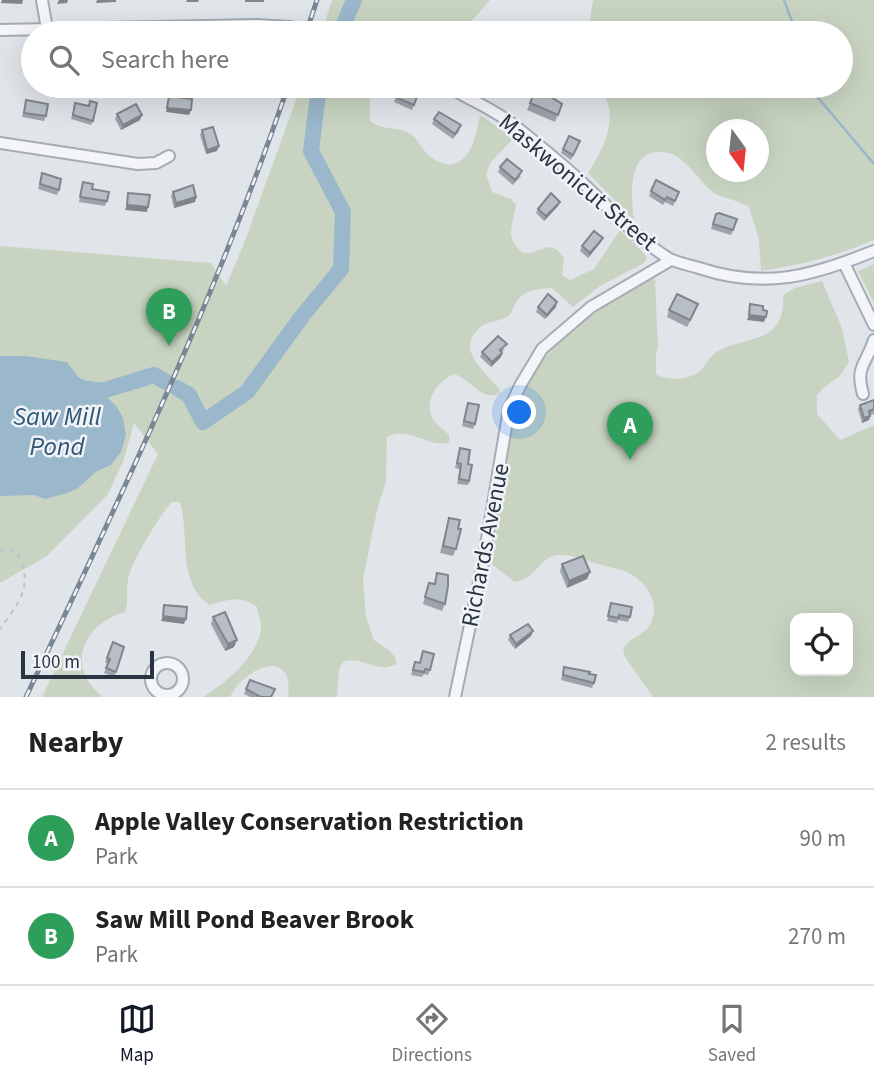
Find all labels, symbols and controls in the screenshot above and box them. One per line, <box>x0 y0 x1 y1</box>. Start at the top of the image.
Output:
search box <box>21 21 853 98</box>
icon: search <box>45 41 83 79</box>
text: Search here <box>101 41 229 78</box>
street label: Maskwonicut Street <box>491 105 665 259</box>
north arrow <box>706 119 769 182</box>
pin: B <box>146 288 192 346</box>
your location <box>502 395 536 429</box>
water label: Saw Mill Pond <box>13 398 102 465</box>
pin: A <box>607 402 653 460</box>
street label: Richards Avenue <box>452 460 518 630</box>
map controls <box>790 613 853 676</box>
button: locate <box>790 613 853 676</box>
scale bar <box>21 648 154 680</box>
text: 100 m <box>32 649 80 676</box>
text: Nearby <box>28 721 123 764</box>
text: 2 results <box>766 726 846 759</box>
text: Apple Valley Conservation Restriction <box>95 803 524 840</box>
text: A <box>44 822 58 855</box>
text: 90 m <box>799 822 846 855</box>
text: Park <box>95 840 138 873</box>
text: Saw Mill Pond Beaver Brook <box>95 901 414 938</box>
text: B <box>44 920 58 953</box>
text: 270 m <box>788 920 846 953</box>
text: Park <box>95 938 138 971</box>
tab: Map <box>118 1000 156 1069</box>
tab: Directions <box>392 1000 472 1069</box>
tab: Saved <box>708 1000 756 1069</box>

